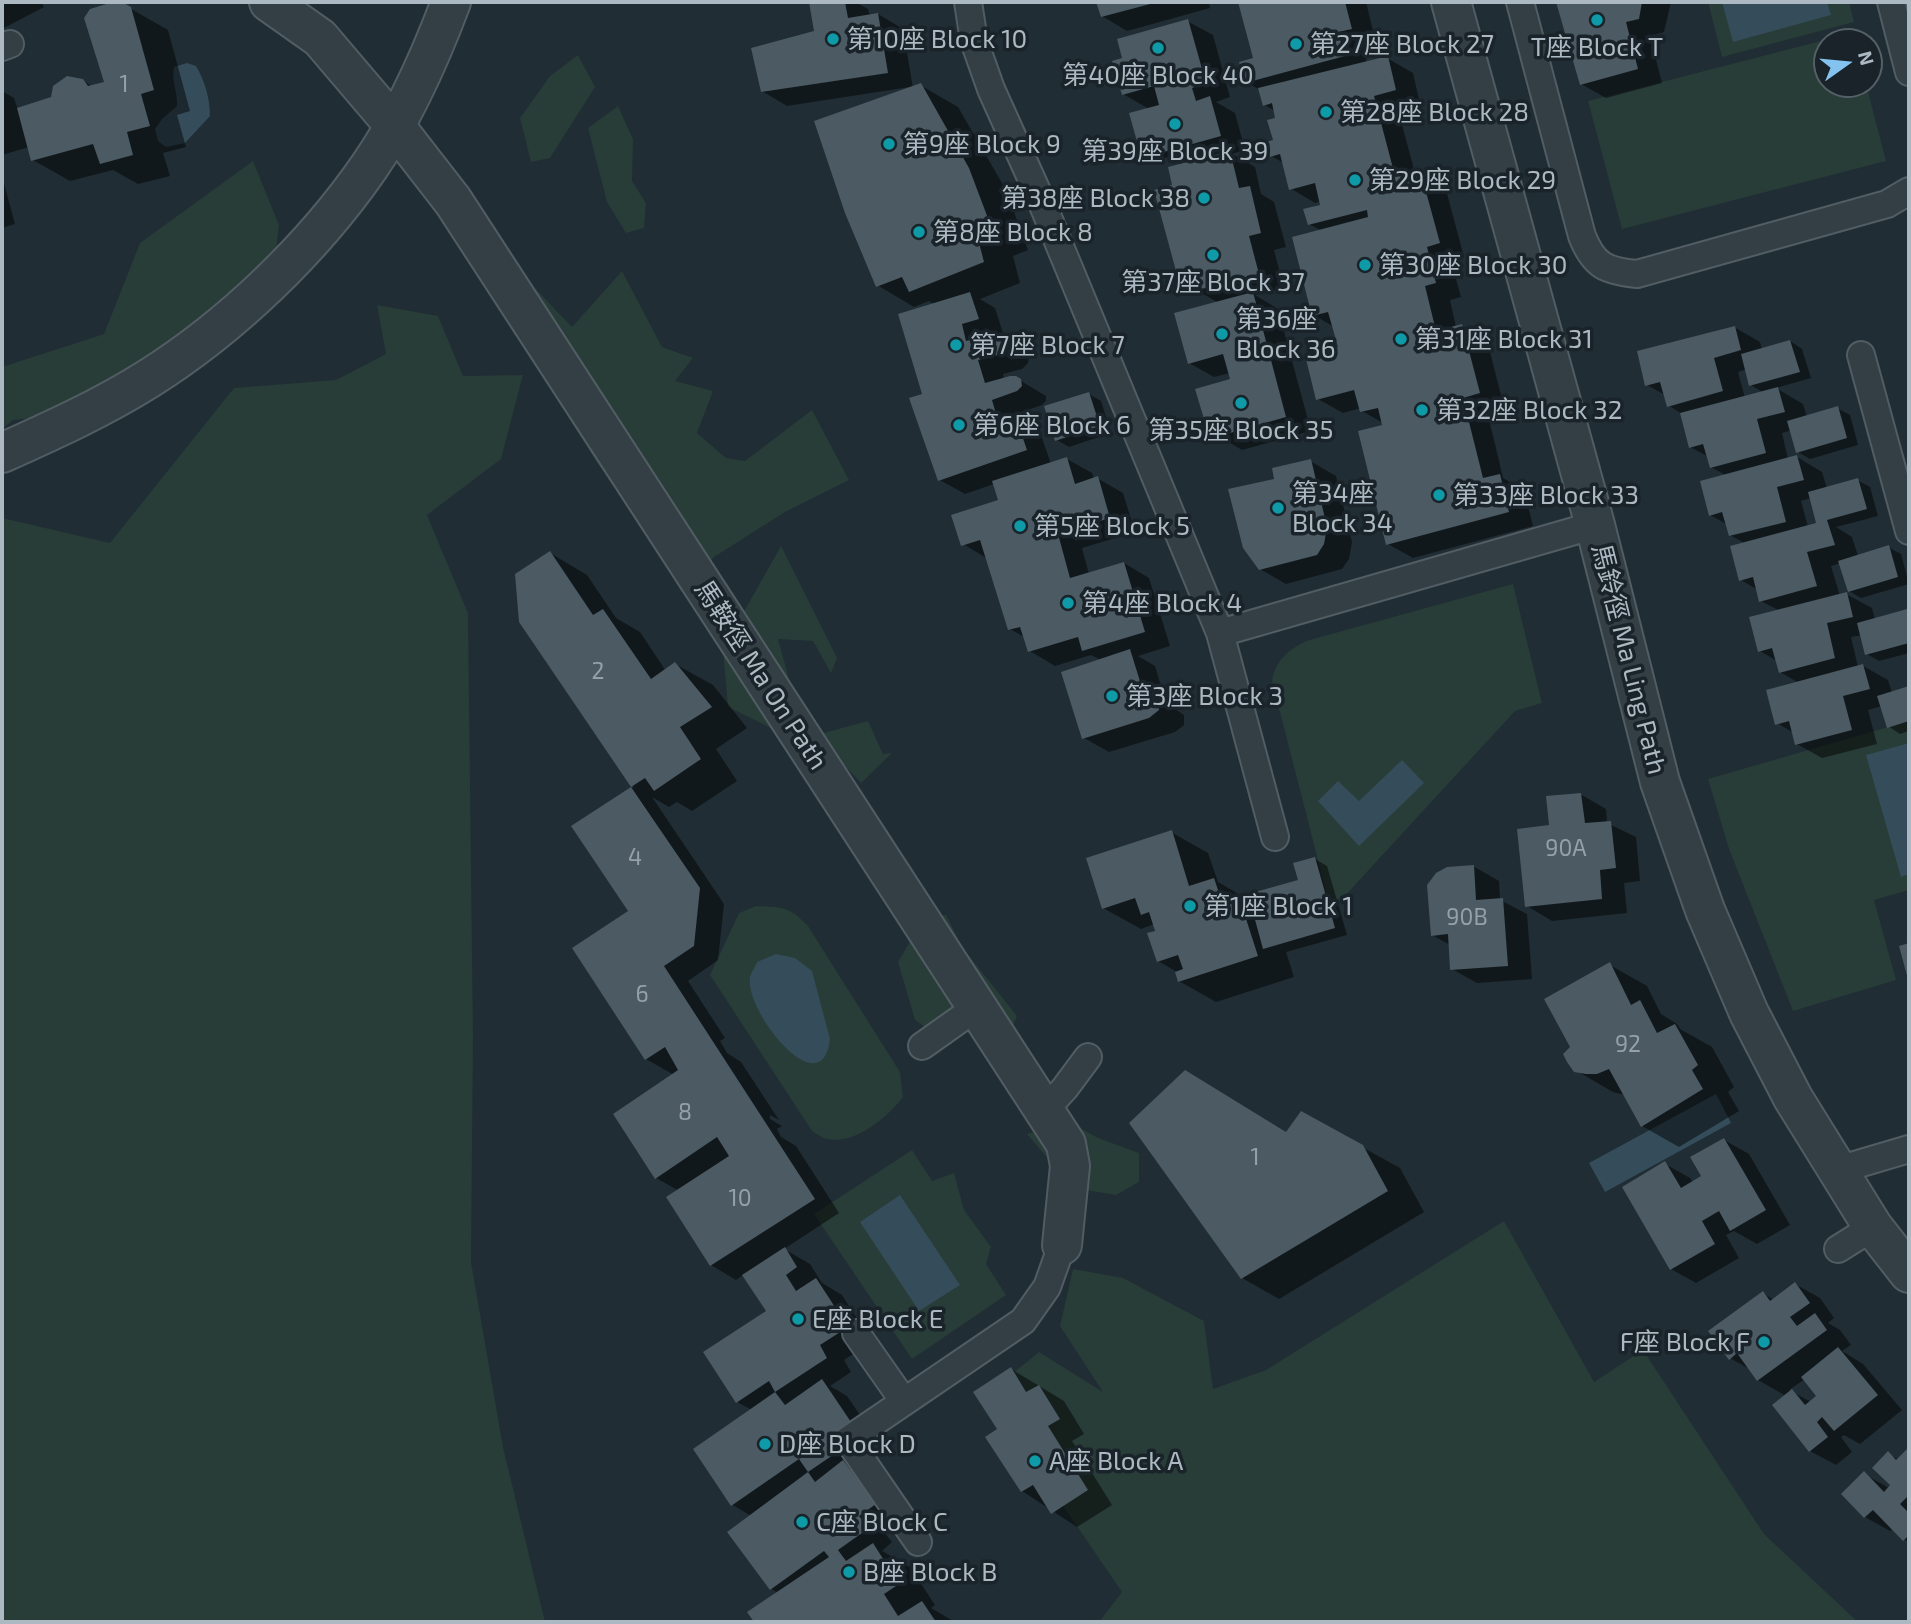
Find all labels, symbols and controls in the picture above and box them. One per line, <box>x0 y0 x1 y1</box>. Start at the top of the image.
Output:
marker: T座 Block T <box>1589 12 1605 28</box>
place label: 第10座 Block 10 <box>847 23 1027 55</box>
place label: 第27座 Block 27 <box>1310 28 1494 60</box>
north arrow <box>1813 28 1883 98</box>
marker: 第10座 Block 10 <box>825 31 841 47</box>
place label: T座 Block T <box>1531 31 1663 63</box>
marker: 第27座 Block 27 <box>1288 36 1304 52</box>
marker: 第40座 Block 40 <box>1150 40 1166 56</box>
text: N <box>1854 48 1880 68</box>
place label: 第40座 Block 40 <box>1062 59 1254 91</box>
house number: 1 <box>119 70 129 98</box>
place label: 第28座 Block 28 <box>1340 96 1529 128</box>
marker: 第28座 Block 28 <box>1318 104 1334 120</box>
marker: 第39座 Block 39 <box>1167 116 1183 132</box>
place label: 第9座 Block 9 <box>903 128 1061 160</box>
place label: 第39座 Block 39 <box>1082 135 1268 167</box>
marker: 第9座 Block 9 <box>881 136 897 152</box>
place label: 第29座 Block 29 <box>1369 164 1556 196</box>
marker: 第29座 Block 29 <box>1347 172 1363 188</box>
place label: 第38座 Block 38 <box>1001 182 1190 214</box>
marker: 第38座 Block 38 <box>1196 190 1212 206</box>
place label: 第8座 Block 8 <box>933 216 1093 248</box>
marker: 第8座 Block 8 <box>911 224 927 240</box>
marker: 第37座 Block 37 <box>1205 247 1221 263</box>
place label: 第30座 Block 30 <box>1379 249 1567 281</box>
marker: 第30座 Block 30 <box>1357 257 1373 273</box>
place label: 第37座 Block 37 <box>1121 266 1305 298</box>
place label: 第36座 Block 36 <box>1236 303 1336 364</box>
place label: 第31座 Block 31 <box>1415 323 1593 355</box>
marker: 第36座 Block 36 <box>1214 326 1230 342</box>
place label: 第7座 Block 7 <box>970 329 1125 361</box>
marker: 第31座 Block 31 <box>1393 331 1409 347</box>
marker: 第7座 Block 7 <box>948 337 964 353</box>
place label: 第32座 Block 32 <box>1436 394 1622 426</box>
marker: 第35座 Block 35 <box>1233 395 1249 411</box>
marker: 第32座 Block 32 <box>1414 402 1430 418</box>
place label: 第6座 Block 6 <box>973 409 1131 441</box>
place label: 第35座 Block 35 <box>1149 414 1333 446</box>
marker: 第6座 Block 6 <box>951 417 967 433</box>
place label: 第34座 Block 34 <box>1292 477 1393 538</box>
place label: 第33座 Block 33 <box>1453 479 1639 511</box>
marker: 第33座 Block 33 <box>1431 487 1447 503</box>
marker: 第34座 Block 34 <box>1270 500 1286 516</box>
place label: 第5座 Block 5 <box>1034 510 1190 542</box>
marker: 第5座 Block 5 <box>1012 518 1028 534</box>
street label: 馬鈴徑 Ma Ling Path <box>1585 541 1673 777</box>
street label: 馬鞍徑 Ma On Path <box>688 574 834 776</box>
place label: 第4座 Block 4 <box>1082 587 1242 619</box>
marker: 第4座 Block 4 <box>1060 595 1076 611</box>
house number: 2 <box>592 657 604 685</box>
place label: 第3座 Block 3 <box>1126 680 1283 712</box>
marker: 第3座 Block 3 <box>1104 688 1120 704</box>
house number: 90A <box>1545 834 1587 862</box>
house number: 4 <box>628 843 642 871</box>
place label: 第1座 Block 1 <box>1204 890 1353 922</box>
marker: 第1座 Block 1 <box>1182 898 1198 914</box>
house number: 90B <box>1446 903 1488 931</box>
house number: 6 <box>635 980 649 1008</box>
house number: 92 <box>1615 1030 1641 1058</box>
house number: 8 <box>678 1098 692 1126</box>
house number: 1 <box>1250 1143 1260 1171</box>
house number: 10 <box>728 1184 752 1212</box>
place label: E座 Block E <box>812 1303 943 1335</box>
marker: E座 Block E <box>790 1311 806 1327</box>
place label: F座 Block F <box>1620 1326 1750 1358</box>
marker: F座 Block F <box>1756 1334 1772 1350</box>
place label: D座 Block D <box>779 1428 916 1460</box>
marker: D座 Block D <box>757 1436 773 1452</box>
place label: A座 Block A <box>1049 1445 1183 1477</box>
marker: A座 Block A <box>1027 1453 1043 1469</box>
place label: C座 Block C <box>816 1506 948 1538</box>
marker: C座 Block C <box>794 1514 810 1530</box>
place label: B座 Block B <box>863 1556 997 1588</box>
marker: B座 Block B <box>841 1564 857 1580</box>

